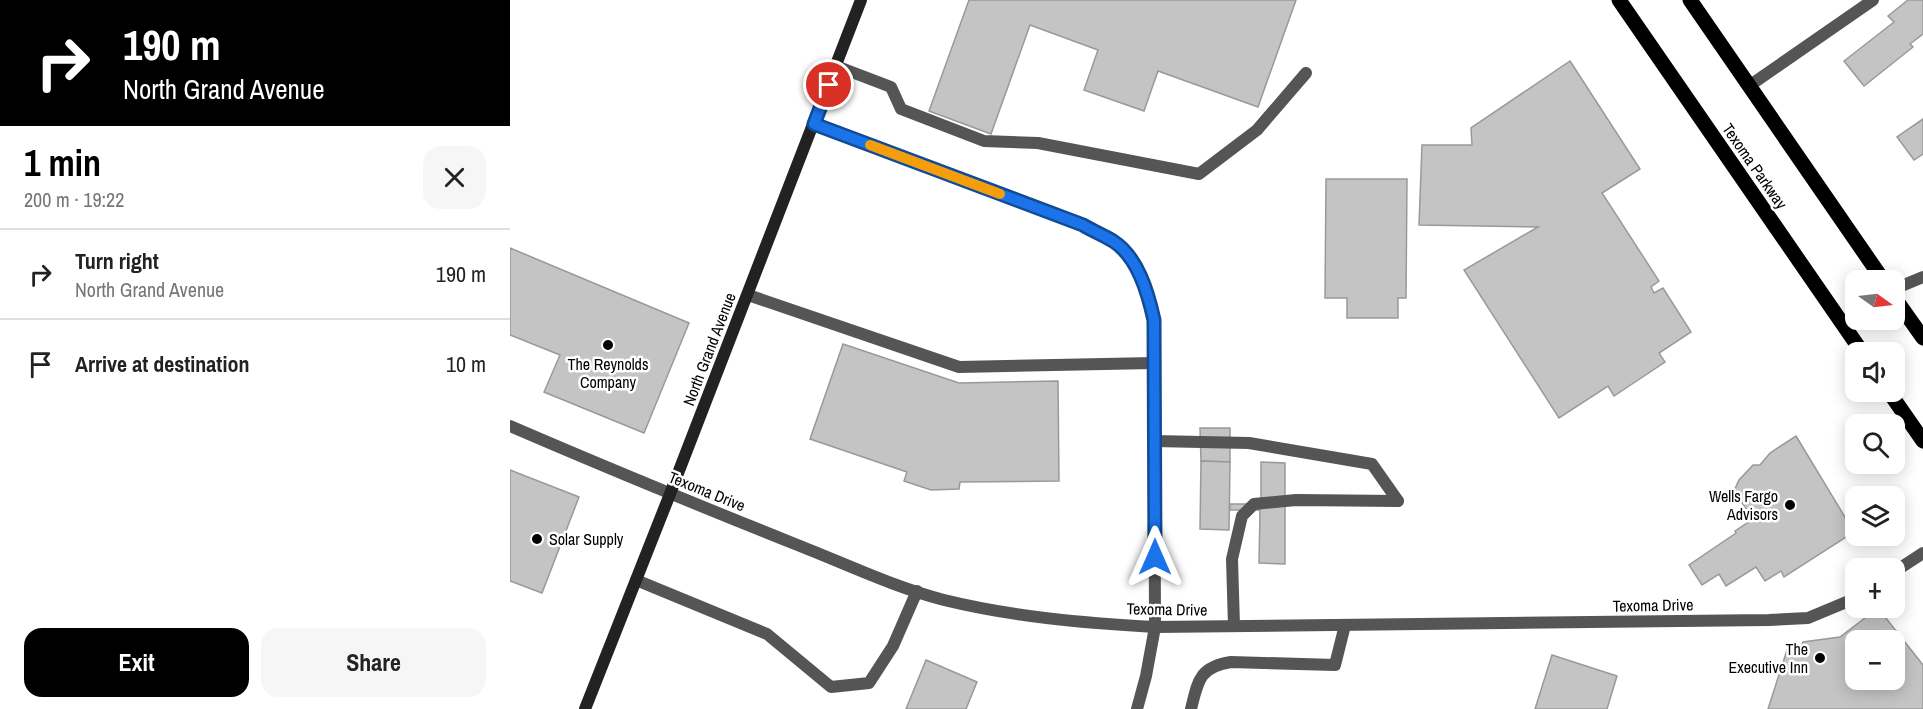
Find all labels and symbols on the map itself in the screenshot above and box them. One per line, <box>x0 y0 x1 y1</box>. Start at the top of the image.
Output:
pin <box>803 59 854 110</box>
street label: Texoma Parkway <box>1717 119 1793 214</box>
north arrow <box>1845 270 1905 330</box>
street label: North Grand Avenue <box>677 289 741 409</box>
marker: The Reynolds Company <box>601 338 615 352</box>
place label: The Reynolds Company <box>568 353 648 393</box>
street label: Texoma Drive <box>665 466 749 516</box>
place label: Wells Fargo Advisors <box>1709 485 1778 525</box>
marker: Wells Fargo Advisors <box>1783 498 1797 512</box>
position arrow <box>1123 525 1187 589</box>
place label: Solar Supply <box>549 528 624 550</box>
marker: Solar Supply <box>530 532 544 546</box>
street label: Texoma Drive <box>1612 593 1694 617</box>
street label: Texoma Drive <box>1126 597 1208 621</box>
place label: The Executive Inn <box>1728 638 1808 678</box>
marker: The Executive Inn <box>1813 651 1827 665</box>

